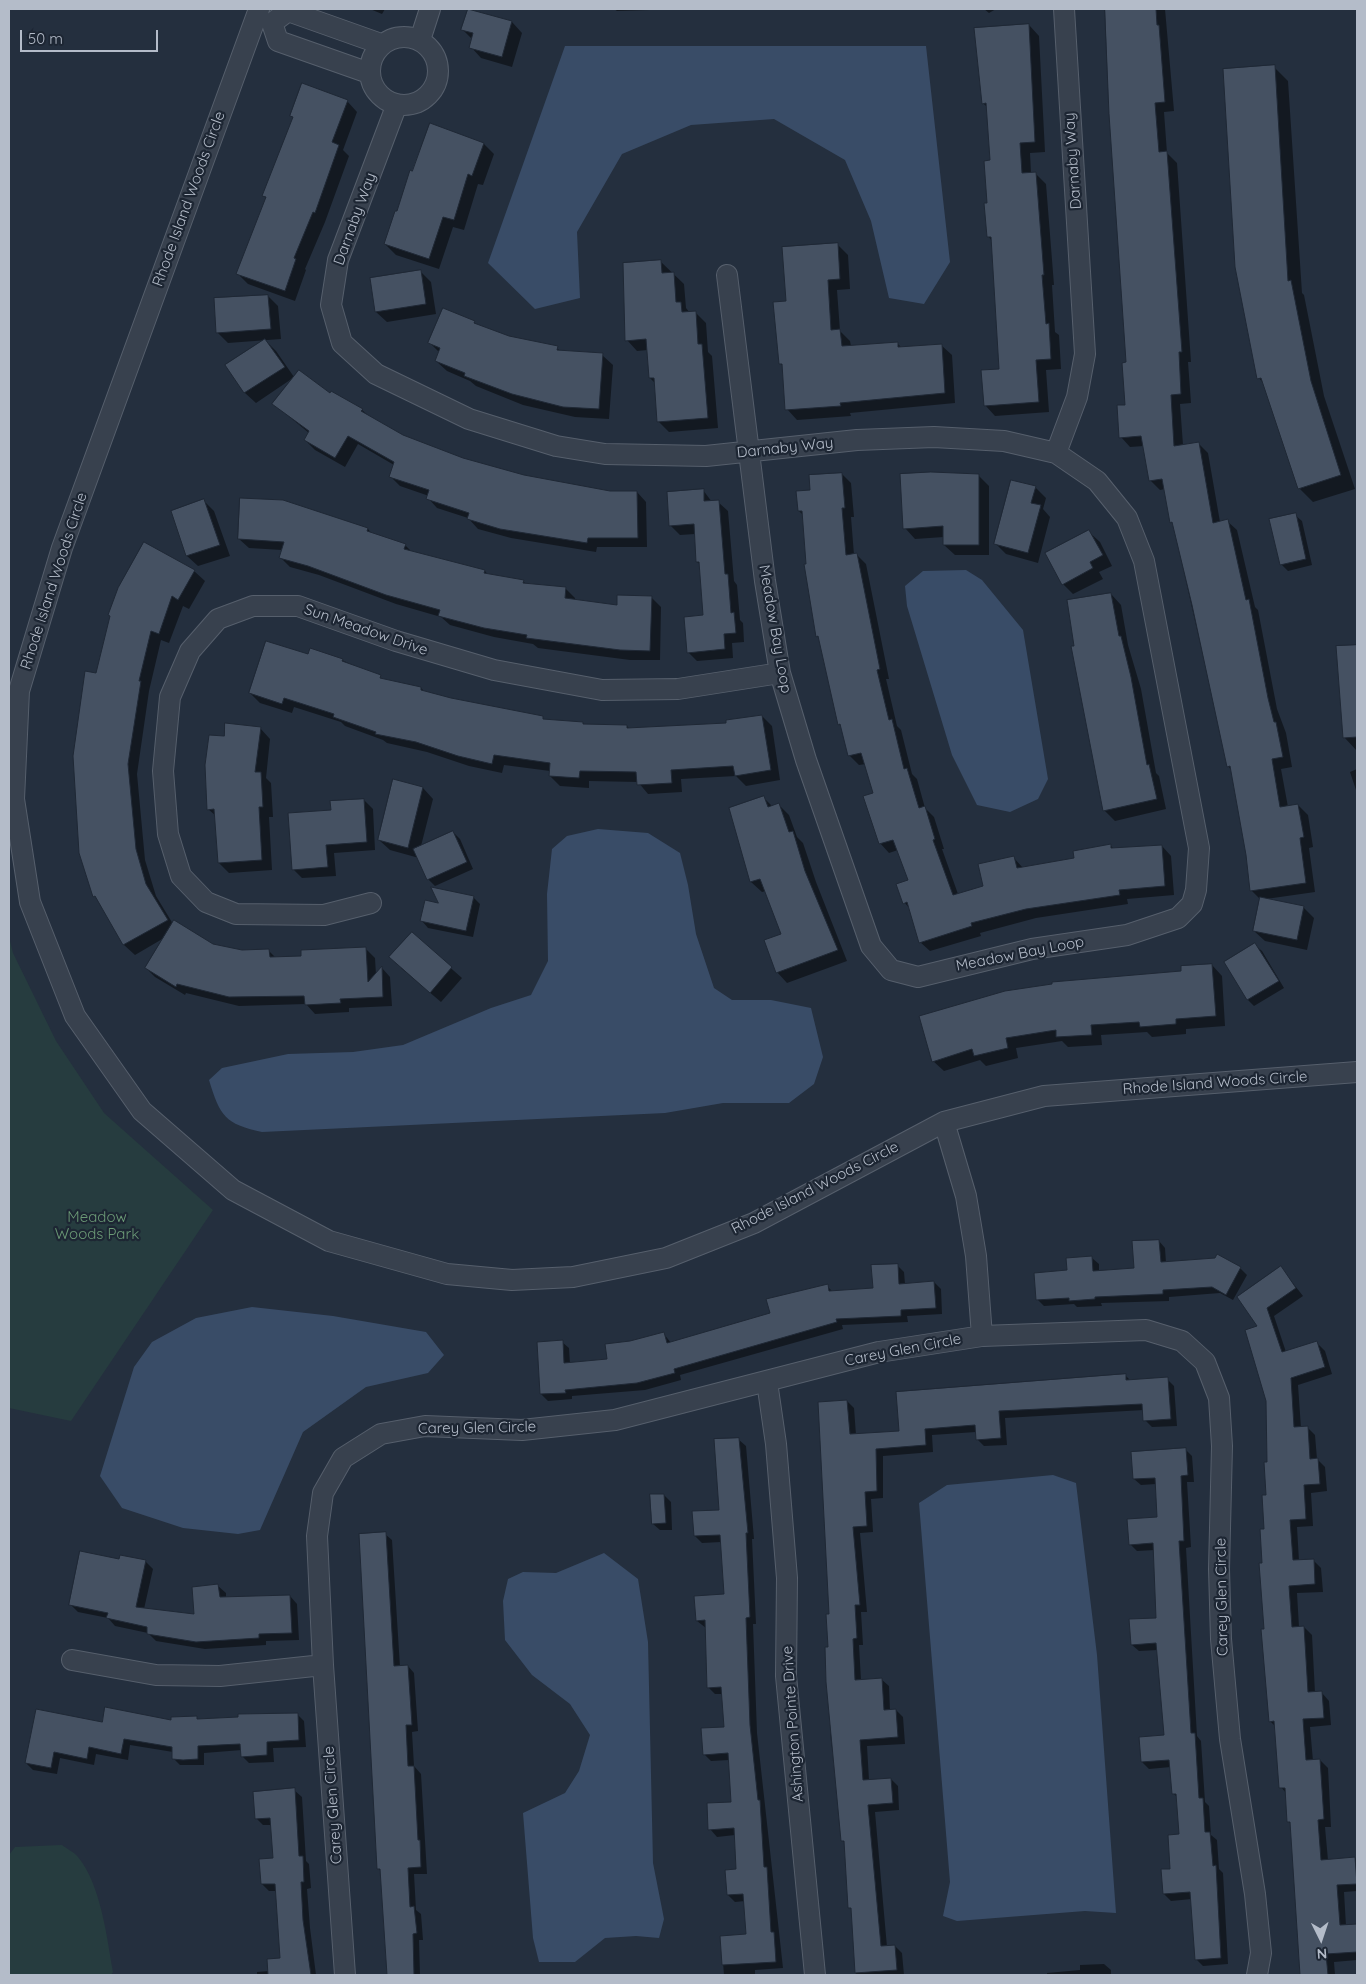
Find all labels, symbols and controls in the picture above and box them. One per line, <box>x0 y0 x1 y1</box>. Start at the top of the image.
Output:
scale bar <box>22 20 160 52</box>
text: 50 m <box>28 29 63 48</box>
street label: Rhode Island Woods Circle <box>149 109 229 289</box>
street label: Darnaby Way <box>1061 112 1085 210</box>
street label: Darnaby Way <box>330 170 380 268</box>
street label: Darnaby Way <box>736 434 834 462</box>
street label: Rhode Island Woods Circle <box>17 490 91 672</box>
street label: Meadow Bay Loop <box>755 563 795 695</box>
street label: Sun Meadow Drive <box>302 600 430 660</box>
street label: Meadow Bay Loop <box>954 933 1086 975</box>
street label: Rhode Island Woods Circle <box>1122 1068 1308 1098</box>
street label: Rhode Island Woods Circle <box>728 1138 902 1238</box>
park label: Meadow Woods Park <box>55 1208 139 1243</box>
street label: Carey Glen Circle <box>843 1330 963 1370</box>
street label: Carey Glen Circle <box>418 1418 536 1438</box>
street label: Carey Glen Circle <box>1212 1538 1232 1656</box>
street label: Ashington Pointe Drive <box>779 1645 807 1803</box>
street label: Carey Glen Circle <box>320 1745 346 1865</box>
north arrow <box>1296 1914 1346 1964</box>
text: N <box>1316 1945 1328 1963</box>

